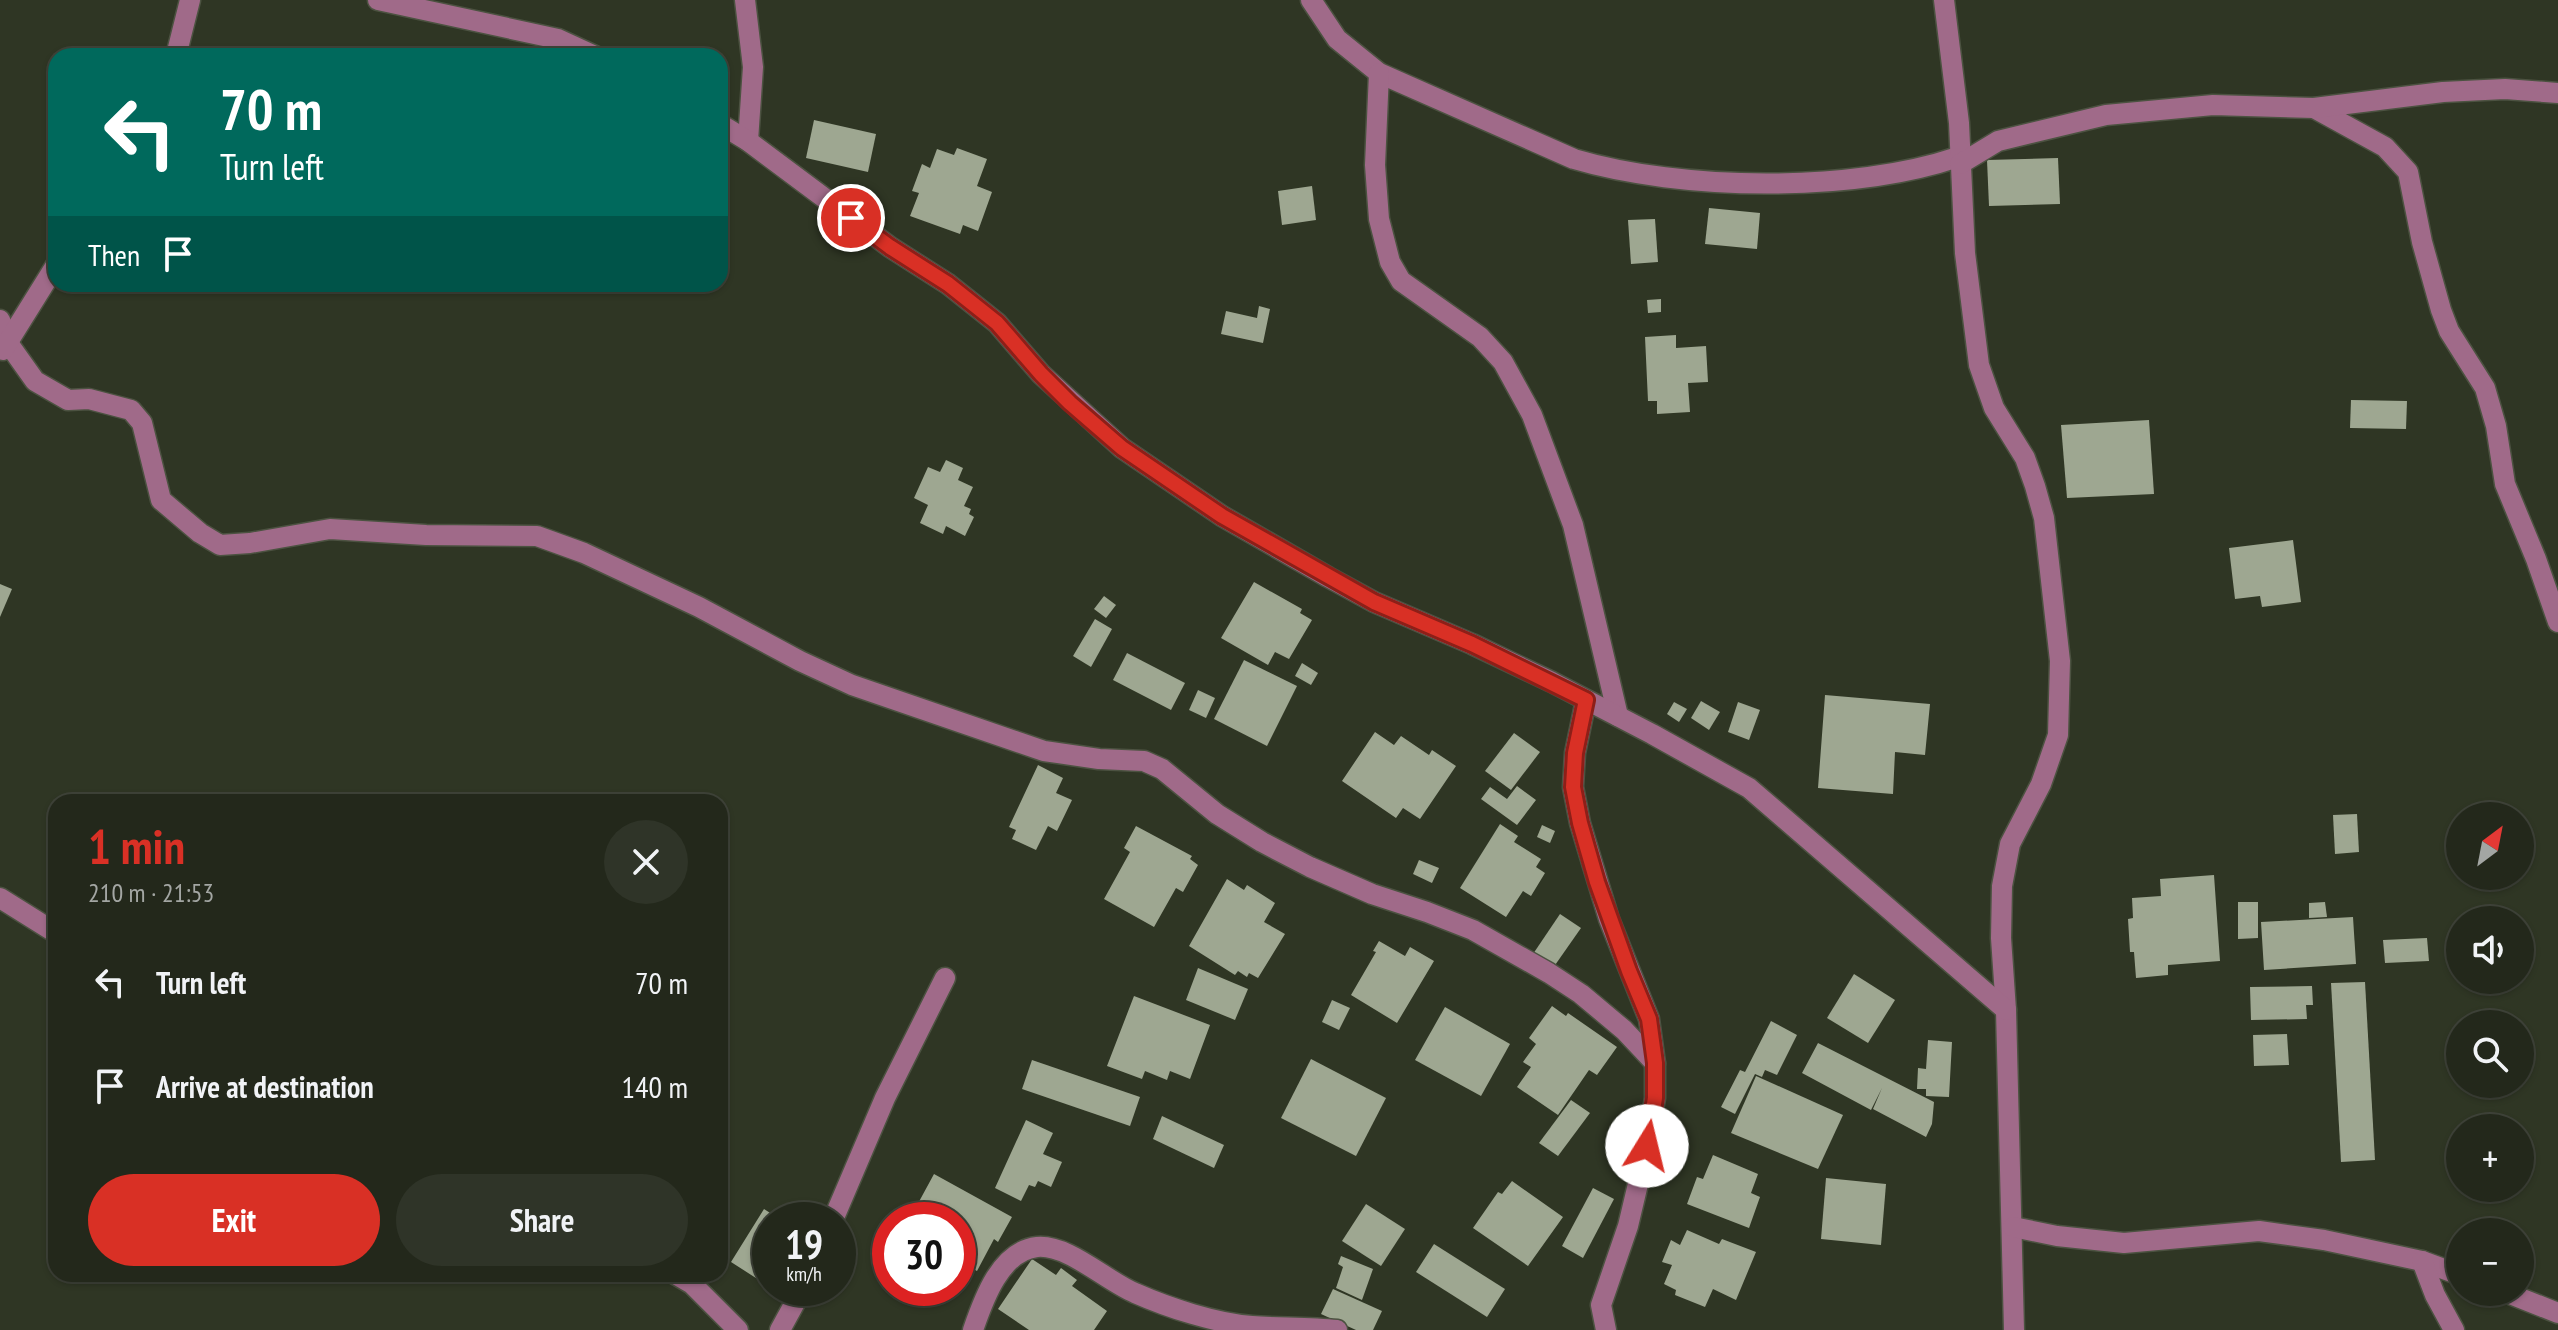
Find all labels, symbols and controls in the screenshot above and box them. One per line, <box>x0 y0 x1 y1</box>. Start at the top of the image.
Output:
text: 70 m <box>220 73 322 145</box>
icon: left <box>88 80 192 184</box>
text: Turn left <box>220 143 324 190</box>
pin <box>817 184 885 252</box>
icon: arrive <box>829 196 873 240</box>
icon: arrive <box>156 232 200 276</box>
text: Then <box>88 235 140 274</box>
north arrow <box>2446 802 2534 890</box>
map controls <box>2446 802 2534 1306</box>
text: 1 min <box>88 815 185 877</box>
button: close <box>604 820 688 904</box>
text: 210 m · 21:53 <box>88 876 214 909</box>
button: sound <box>2446 906 2534 994</box>
icon: left <box>88 960 132 1004</box>
text: Turn left <box>156 963 246 1002</box>
text: 70 m <box>635 963 688 1002</box>
button: search <box>2446 1010 2534 1098</box>
icon: arrive <box>88 1064 132 1108</box>
text: Arrive at destination <box>156 1067 374 1106</box>
text: 140 m <box>622 1067 688 1106</box>
position arrow <box>1605 1104 1689 1188</box>
button: + <box>2446 1114 2534 1202</box>
button: Exit <box>88 1174 380 1266</box>
button: Share <box>396 1174 688 1266</box>
speed limit sign: 30 <box>872 1202 976 1306</box>
text: 19 <box>785 1218 823 1270</box>
button: − <box>2446 1218 2534 1306</box>
text: km/h <box>786 1261 822 1287</box>

